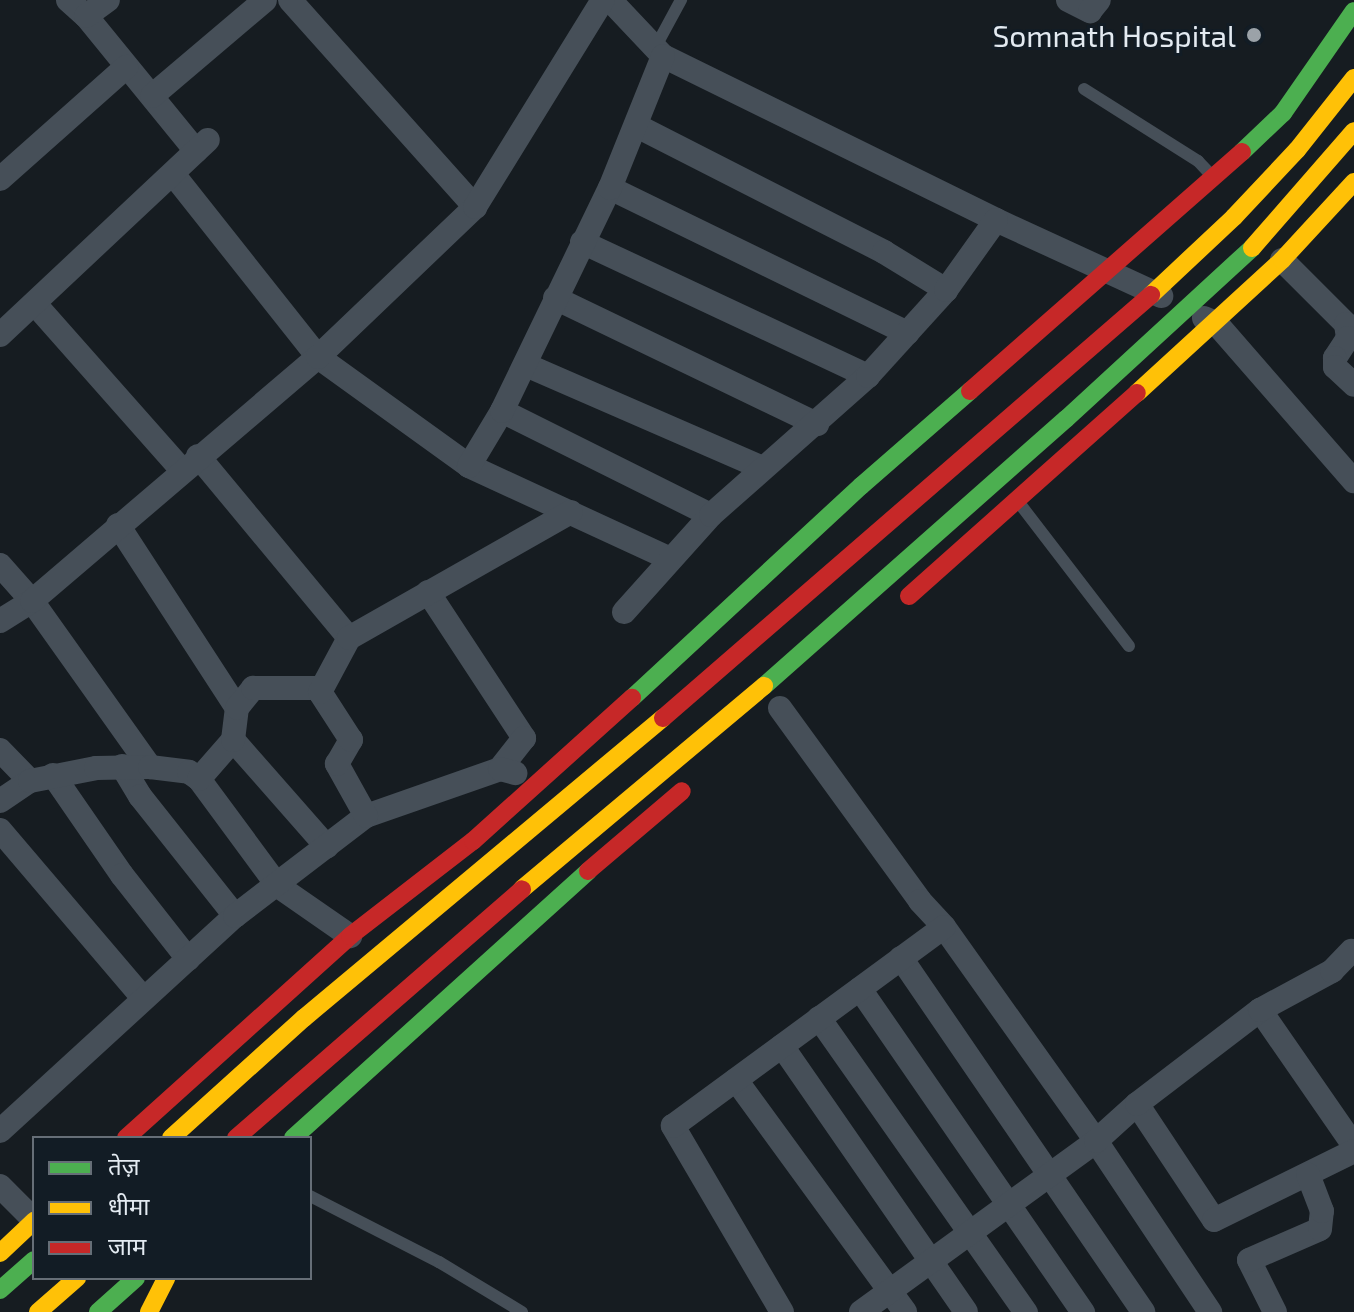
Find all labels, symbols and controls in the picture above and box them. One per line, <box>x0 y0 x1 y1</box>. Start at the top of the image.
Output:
place label: Somnath Hospital <box>992 17 1236 53</box>
marker: Somnath Hospital <box>1243 24 1265 46</box>
legend <box>32 1136 312 1280</box>
text: तेज़ <box>108 1151 140 1180</box>
text: धीमा <box>108 1191 150 1220</box>
text: जाम <box>108 1231 146 1260</box>

